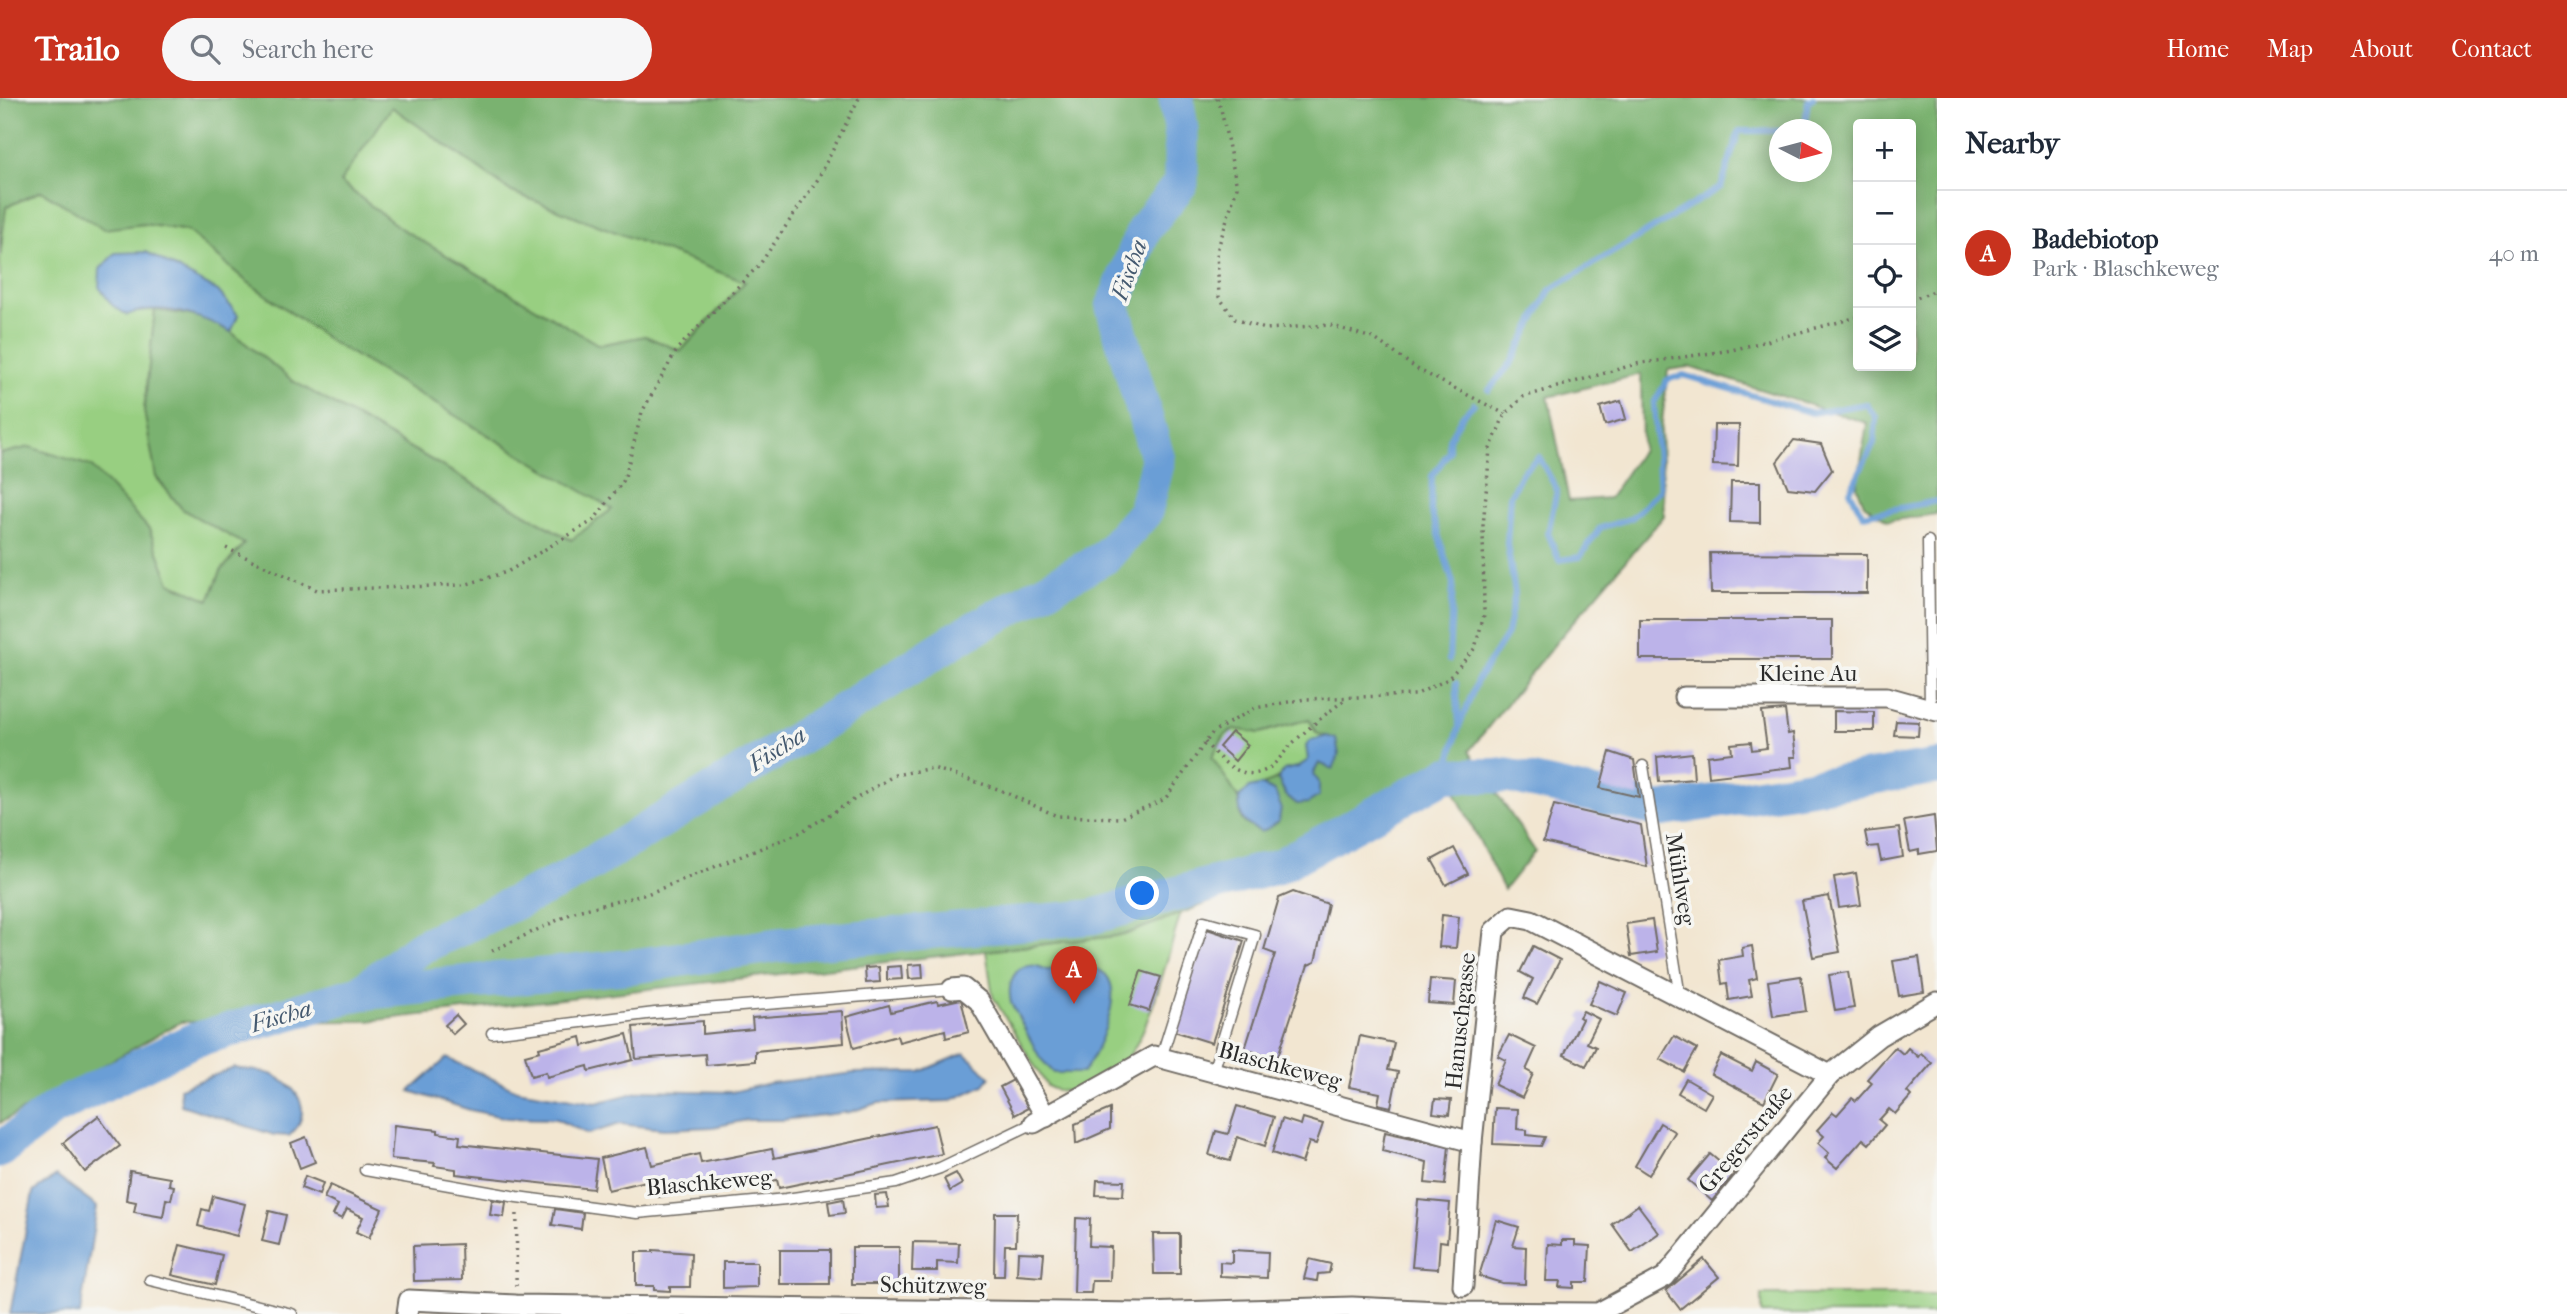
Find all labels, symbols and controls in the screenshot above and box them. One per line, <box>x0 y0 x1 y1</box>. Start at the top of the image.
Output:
search box <box>162 18 652 81</box>
text: Trailo <box>35 30 120 69</box>
icon: search <box>186 30 224 68</box>
text: Search here <box>242 34 374 65</box>
text: Home <box>2167 35 2229 63</box>
text: Map <box>2267 35 2313 63</box>
text: About <box>2351 35 2413 63</box>
text: Contact <box>2451 35 2532 63</box>
north arrow <box>1769 119 1832 182</box>
map controls <box>1853 119 1916 371</box>
button: + <box>1853 119 1916 182</box>
text: Nearby <box>1965 126 2060 161</box>
button: − <box>1853 182 1916 245</box>
text: Badebiotop <box>2032 224 2159 255</box>
water label: Fischa <box>1105 236 1153 305</box>
text: A <box>1981 240 1995 267</box>
text: 40 m <box>2489 240 2539 267</box>
button: locate <box>1853 245 1916 308</box>
text: Park · Blaschkeweg <box>2032 255 2219 282</box>
button: layers <box>1853 308 1916 371</box>
street label: Kleine Au <box>1759 660 1857 687</box>
water label: Fischa <box>742 721 811 778</box>
street label: Mühlweg <box>1660 831 1701 928</box>
your location <box>1125 876 1159 910</box>
pin: A <box>1051 946 1097 1004</box>
street label: Hanuschgasse <box>1440 951 1481 1091</box>
water label: Fischa <box>246 994 315 1038</box>
street label: Blaschkeweg <box>1215 1036 1345 1095</box>
street label: Gregerstraße <box>1693 1080 1798 1199</box>
street label: Blaschkeweg <box>645 1163 774 1201</box>
street label: Schützweg <box>880 1271 987 1300</box>

